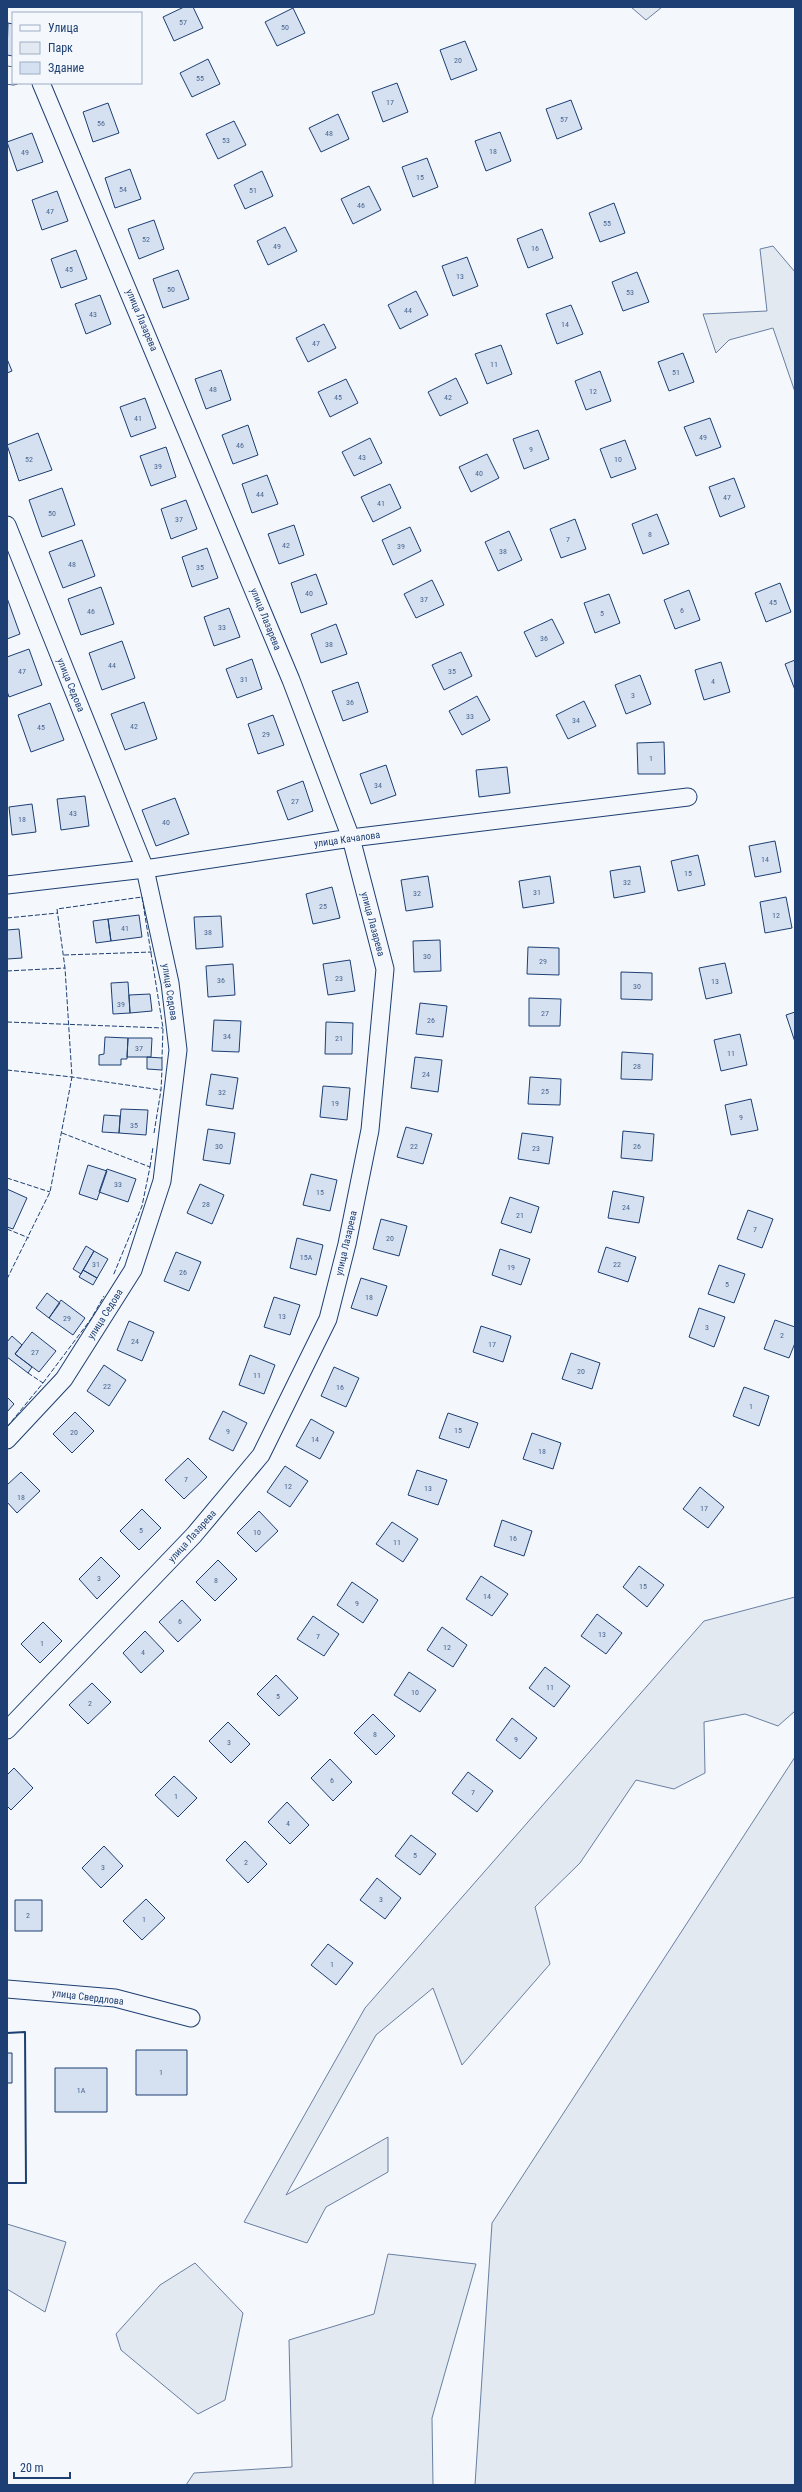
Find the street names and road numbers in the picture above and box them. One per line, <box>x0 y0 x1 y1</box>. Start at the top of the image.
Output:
street label: улица Лазарева <box>124 287 160 353</box>
street label: улица Лазарева <box>249 586 284 652</box>
street label: улица Седова <box>55 656 87 714</box>
street label: улица Качалова <box>313 829 381 849</box>
street label: улица Лазарева <box>359 891 387 958</box>
street label: улица Седова <box>160 963 180 1021</box>
street label: улица Лазарева <box>333 1209 359 1276</box>
street label: улица Седова <box>85 1287 125 1341</box>
street label: улица Лазарева <box>166 1508 218 1564</box>
street label: улица Свердлова <box>52 1987 125 2007</box>

